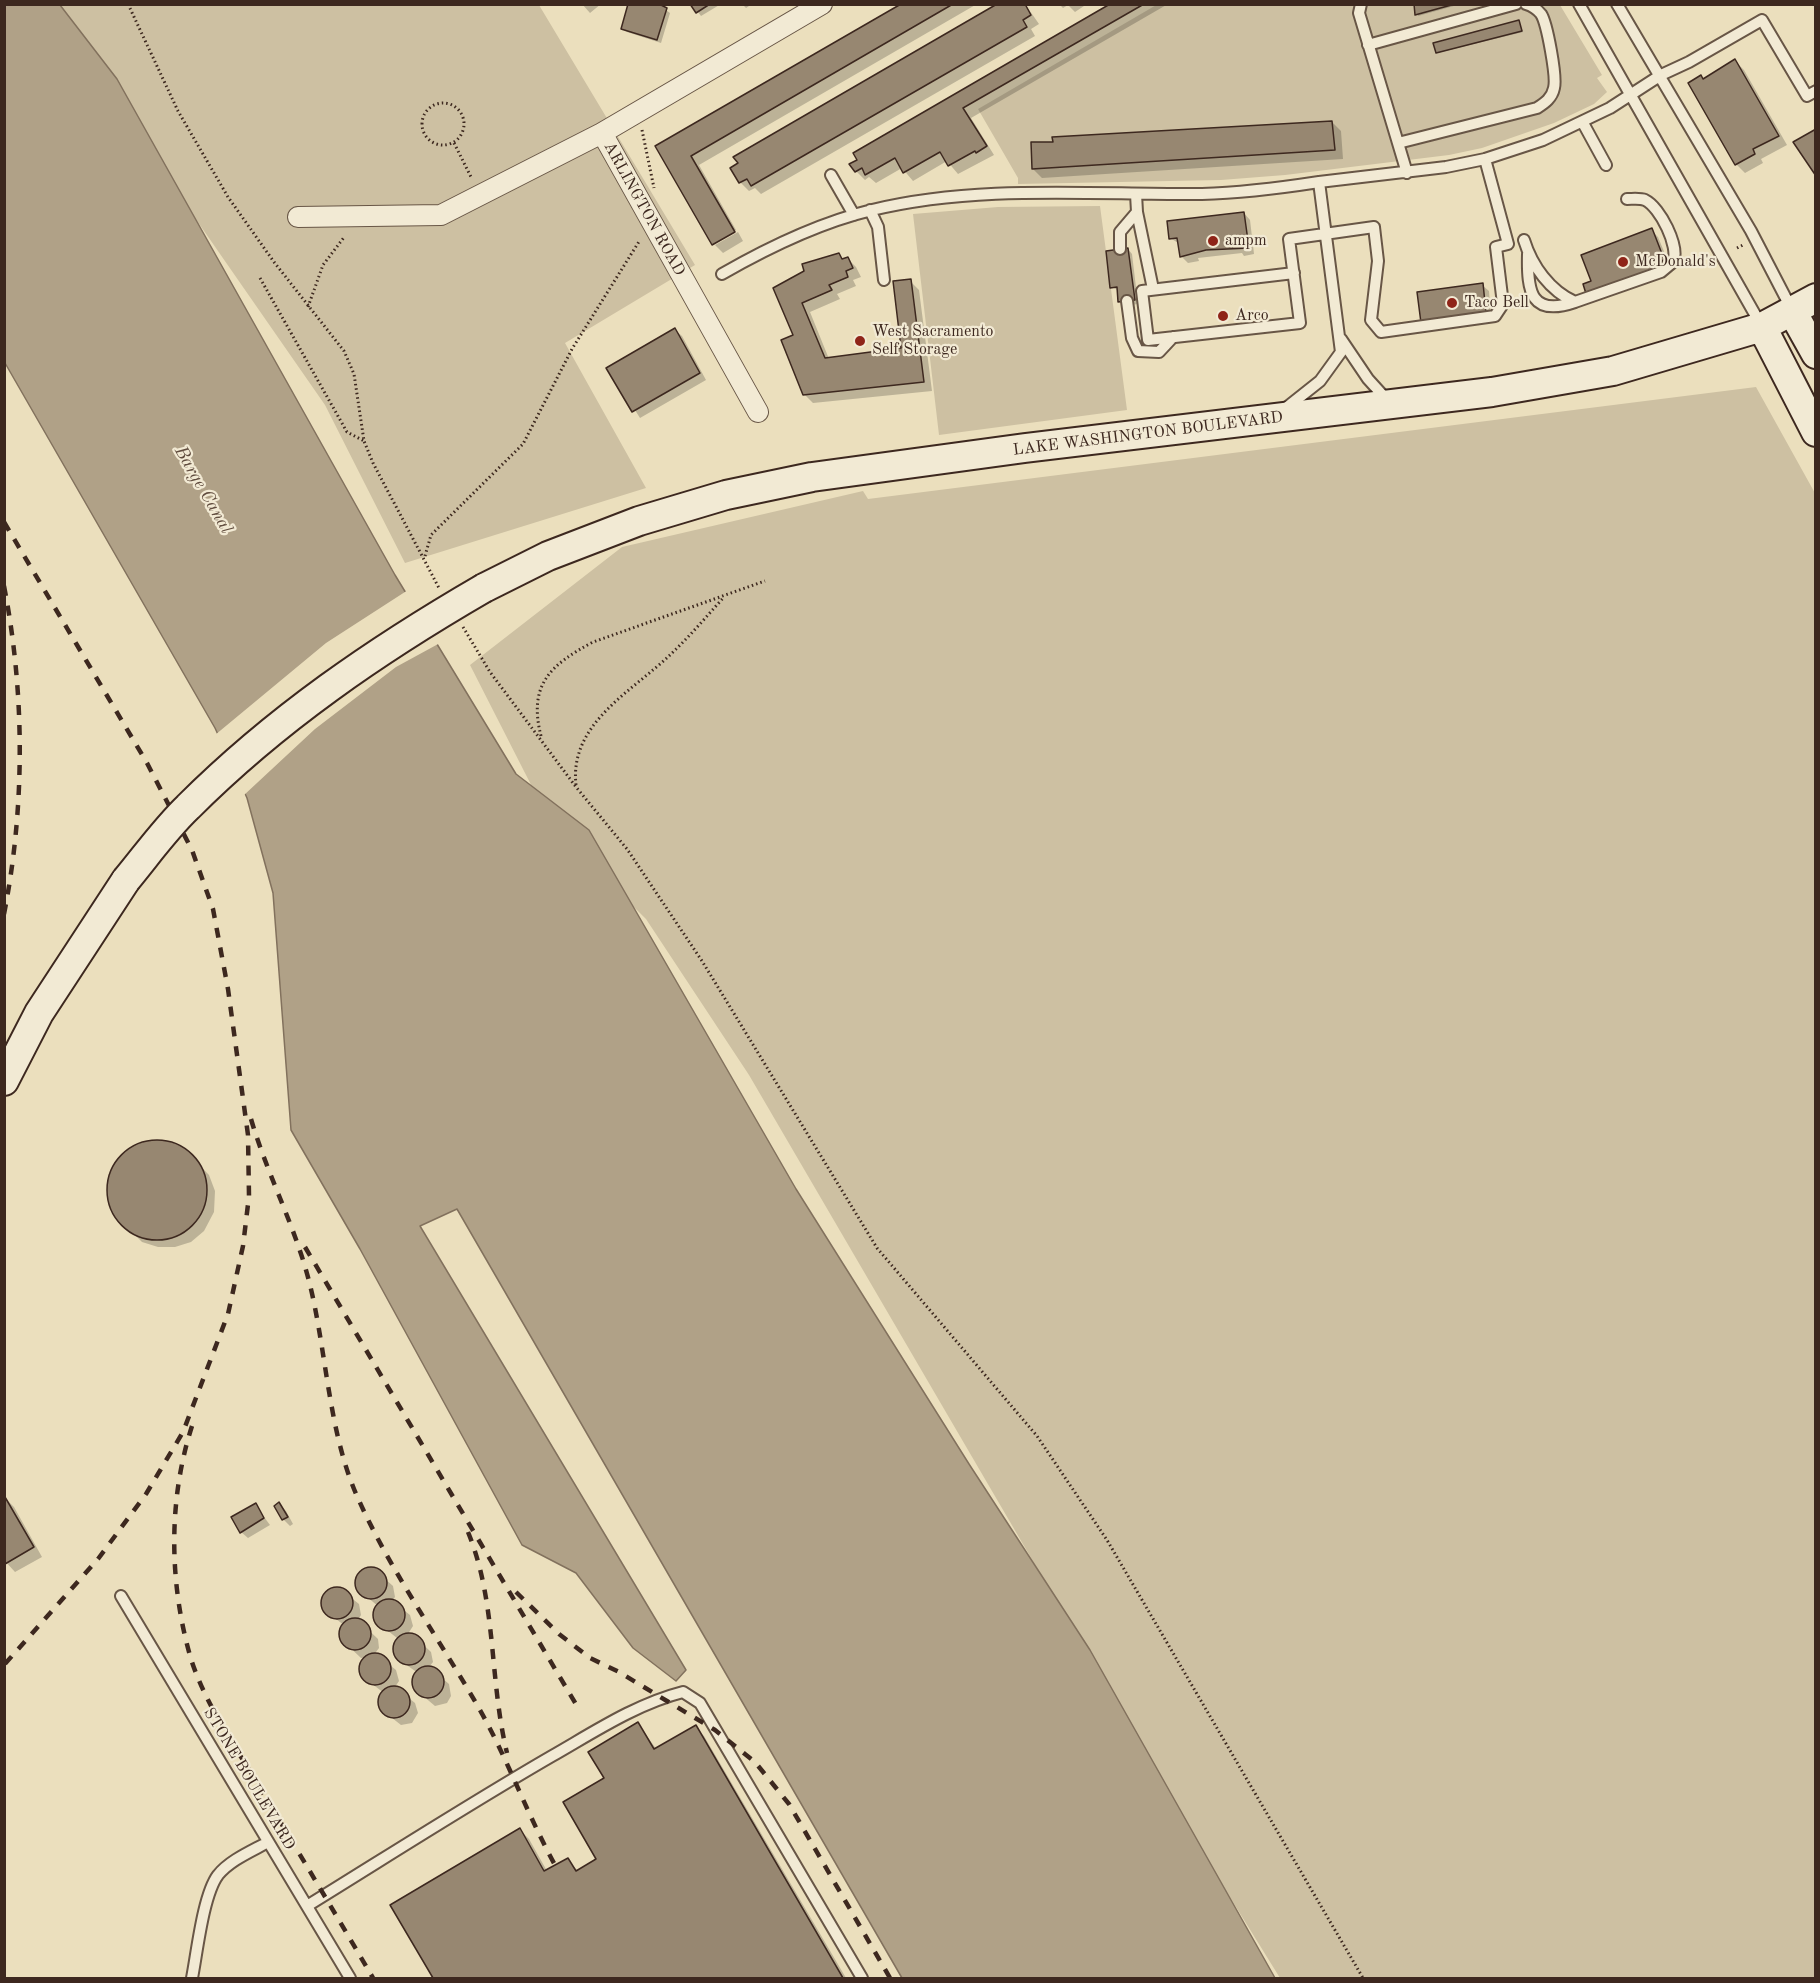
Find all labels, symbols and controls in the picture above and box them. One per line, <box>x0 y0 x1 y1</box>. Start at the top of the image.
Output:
street label: ARLINGTON ROAD <box>599 139 689 279</box>
place label: ampm <box>1225 231 1267 251</box>
marker: ampm <box>1206 234 1220 248</box>
place label: McDonald's <box>1635 252 1716 272</box>
marker: McDonald's <box>1616 255 1630 269</box>
place label: Taco Bell <box>1464 293 1529 313</box>
marker: Taco Bell <box>1445 296 1459 310</box>
place label: Arco <box>1235 306 1269 326</box>
marker: Arco <box>1216 309 1230 323</box>
place label: West Sacramento Self Storage <box>872 322 993 360</box>
marker: West Sacramento Self Storage <box>853 334 867 348</box>
street label: LAKE WASHINGTON BOULEVARD <box>1012 408 1284 460</box>
water label: Barge Canal <box>169 442 237 538</box>
street label: STONE BOULEVARD <box>199 1704 299 1854</box>

